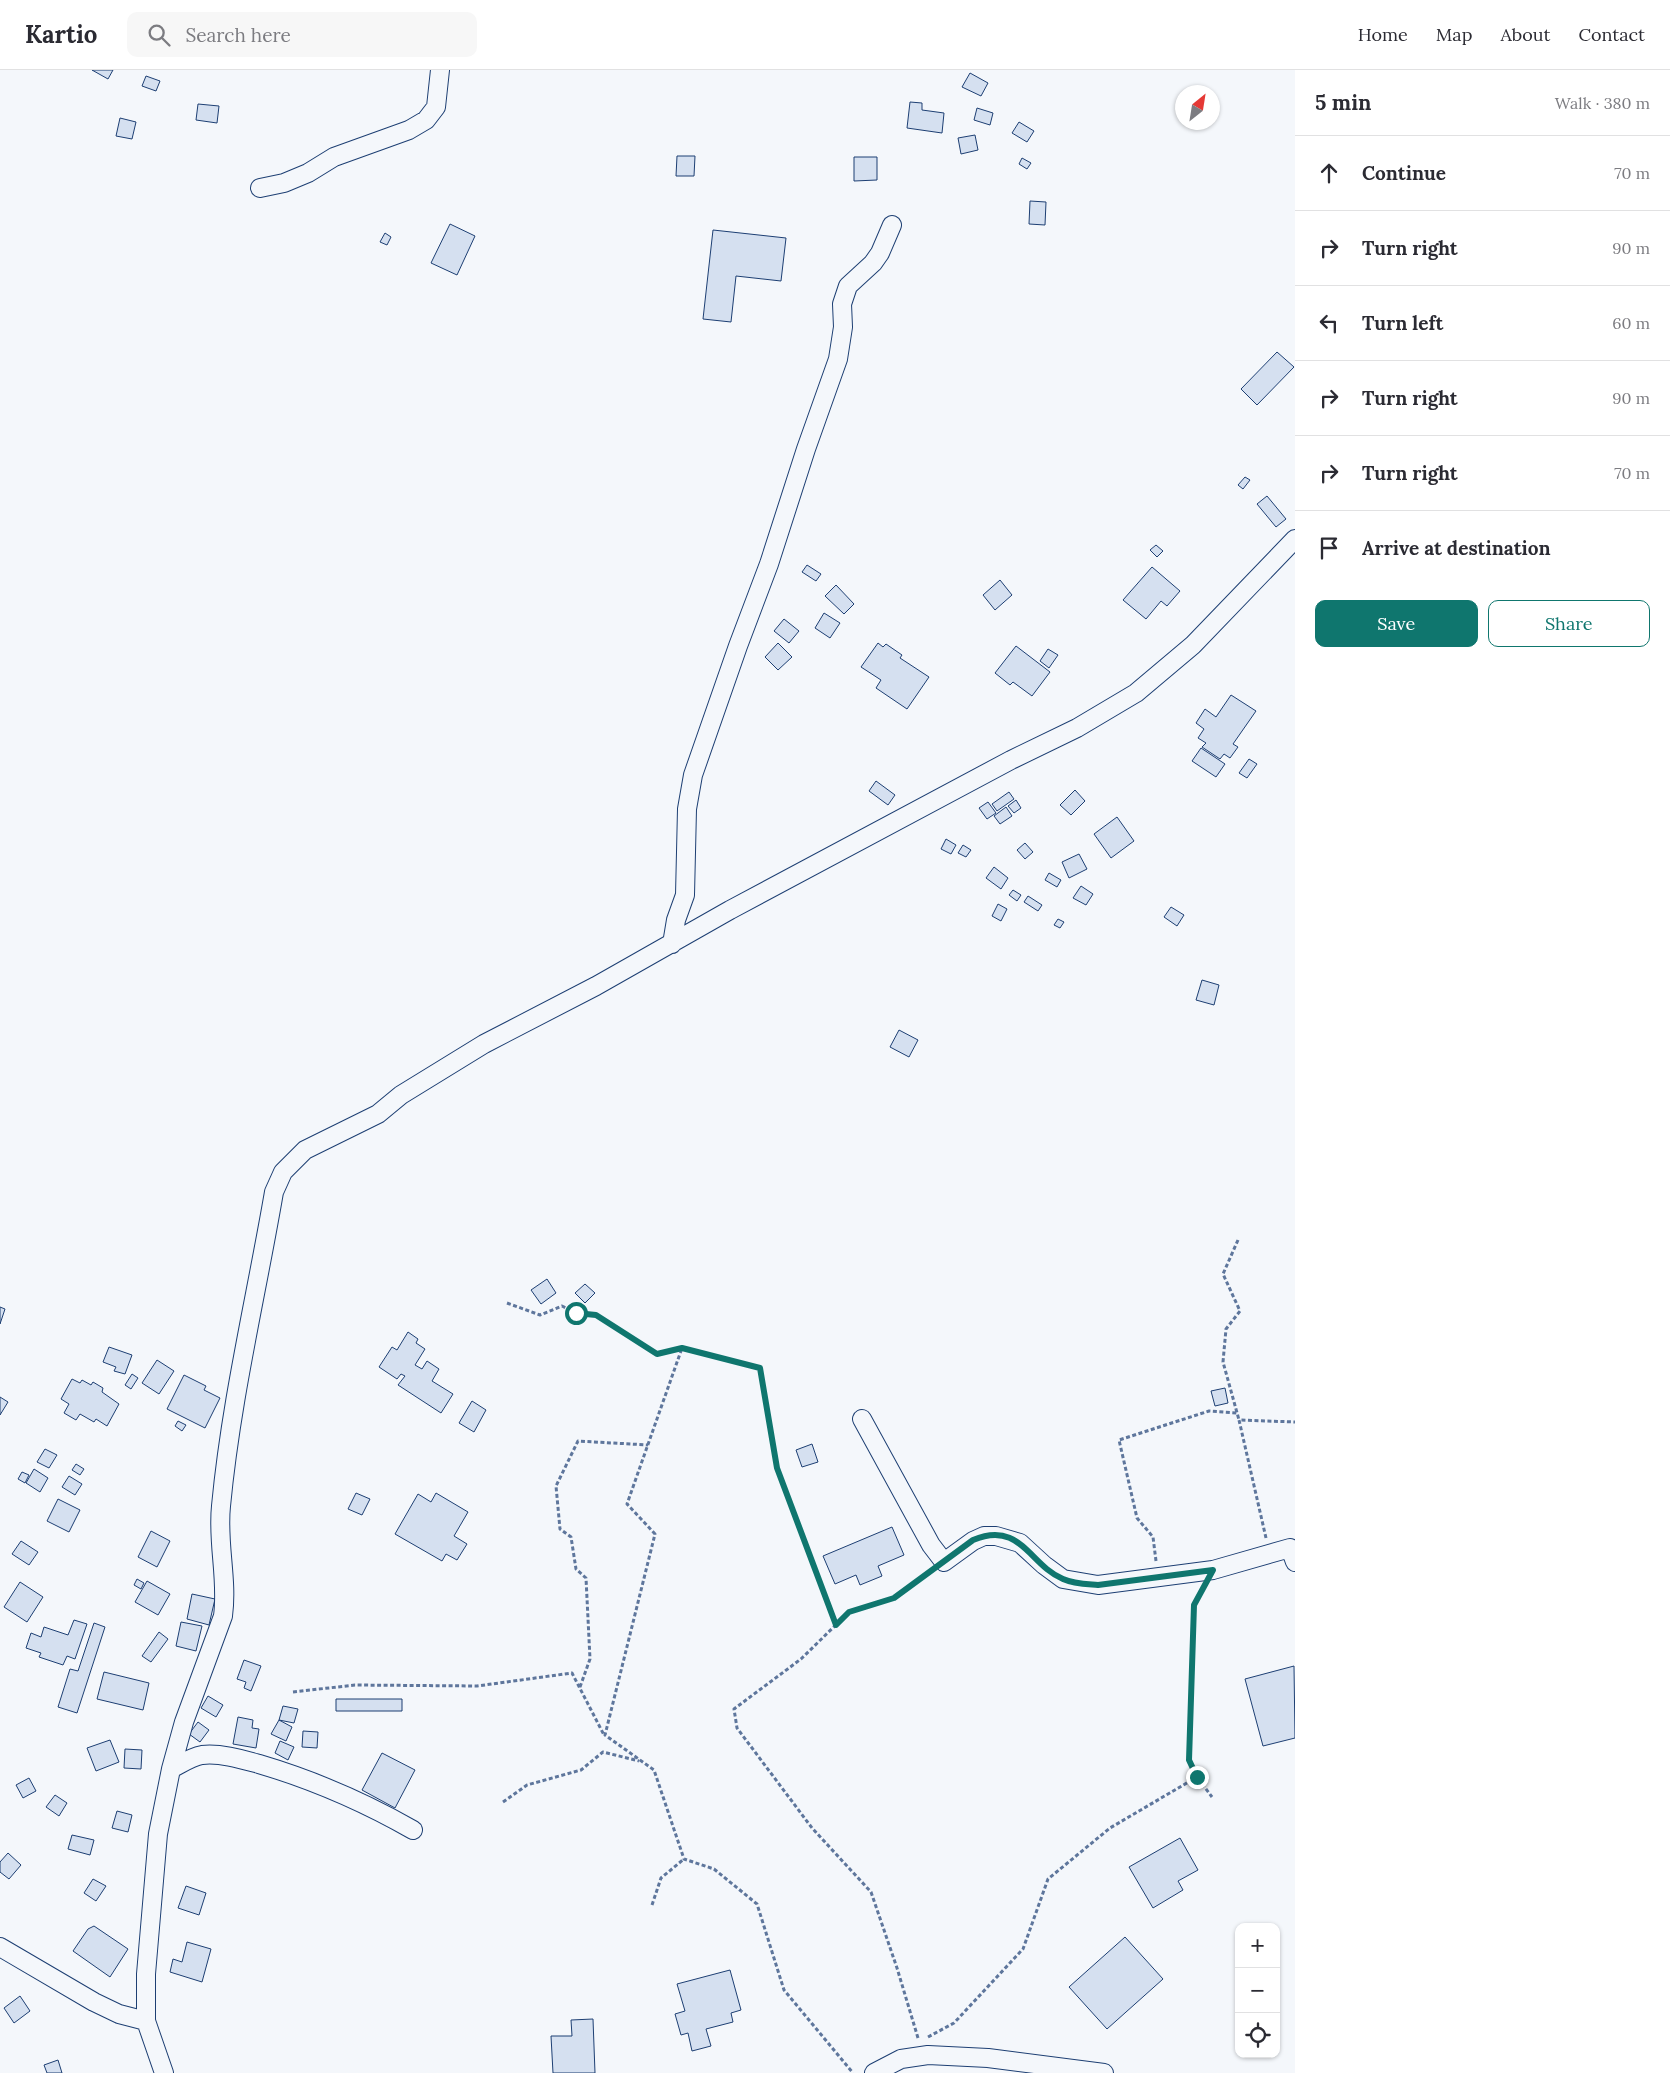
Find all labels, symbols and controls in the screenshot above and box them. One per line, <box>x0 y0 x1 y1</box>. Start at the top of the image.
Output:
search box <box>127 12 477 57</box>
text: Kartio <box>25 19 97 50</box>
icon: search <box>145 21 173 49</box>
text: Search here <box>185 23 291 47</box>
text: Home <box>1358 23 1408 46</box>
text: Map <box>1436 23 1472 46</box>
text: About <box>1500 23 1550 46</box>
text: Contact <box>1578 23 1645 46</box>
north arrow <box>1175 85 1220 130</box>
text: 5 min <box>1315 89 1371 116</box>
text: Walk · 380 m <box>1555 93 1650 113</box>
icon: ahead <box>1315 159 1343 187</box>
text: Continue <box>1362 161 1446 185</box>
text: 70 m <box>1614 163 1650 183</box>
icon: right <box>1315 234 1343 262</box>
text: Turn right <box>1362 236 1458 260</box>
text: 90 m <box>1612 238 1650 258</box>
icon: left <box>1315 309 1343 337</box>
text: Turn left <box>1362 311 1443 335</box>
text: 60 m <box>1612 313 1650 333</box>
icon: right <box>1315 384 1343 412</box>
text: Turn right <box>1362 386 1458 410</box>
text: 90 m <box>1612 388 1650 408</box>
icon: right <box>1315 459 1343 487</box>
text: Turn right <box>1362 461 1458 485</box>
text: 70 m <box>1614 463 1650 483</box>
icon: arrive <box>1315 534 1343 562</box>
text: Arrive at destination <box>1362 536 1551 560</box>
button: Save <box>1315 600 1478 647</box>
button: Share <box>1488 600 1650 647</box>
route start <box>565 1302 588 1325</box>
route end <box>1186 1766 1209 1789</box>
map controls <box>1235 1923 1280 2058</box>
button: + <box>1235 1923 1280 1968</box>
button: − <box>1235 1968 1280 2013</box>
button: locate <box>1235 2013 1280 2058</box>

